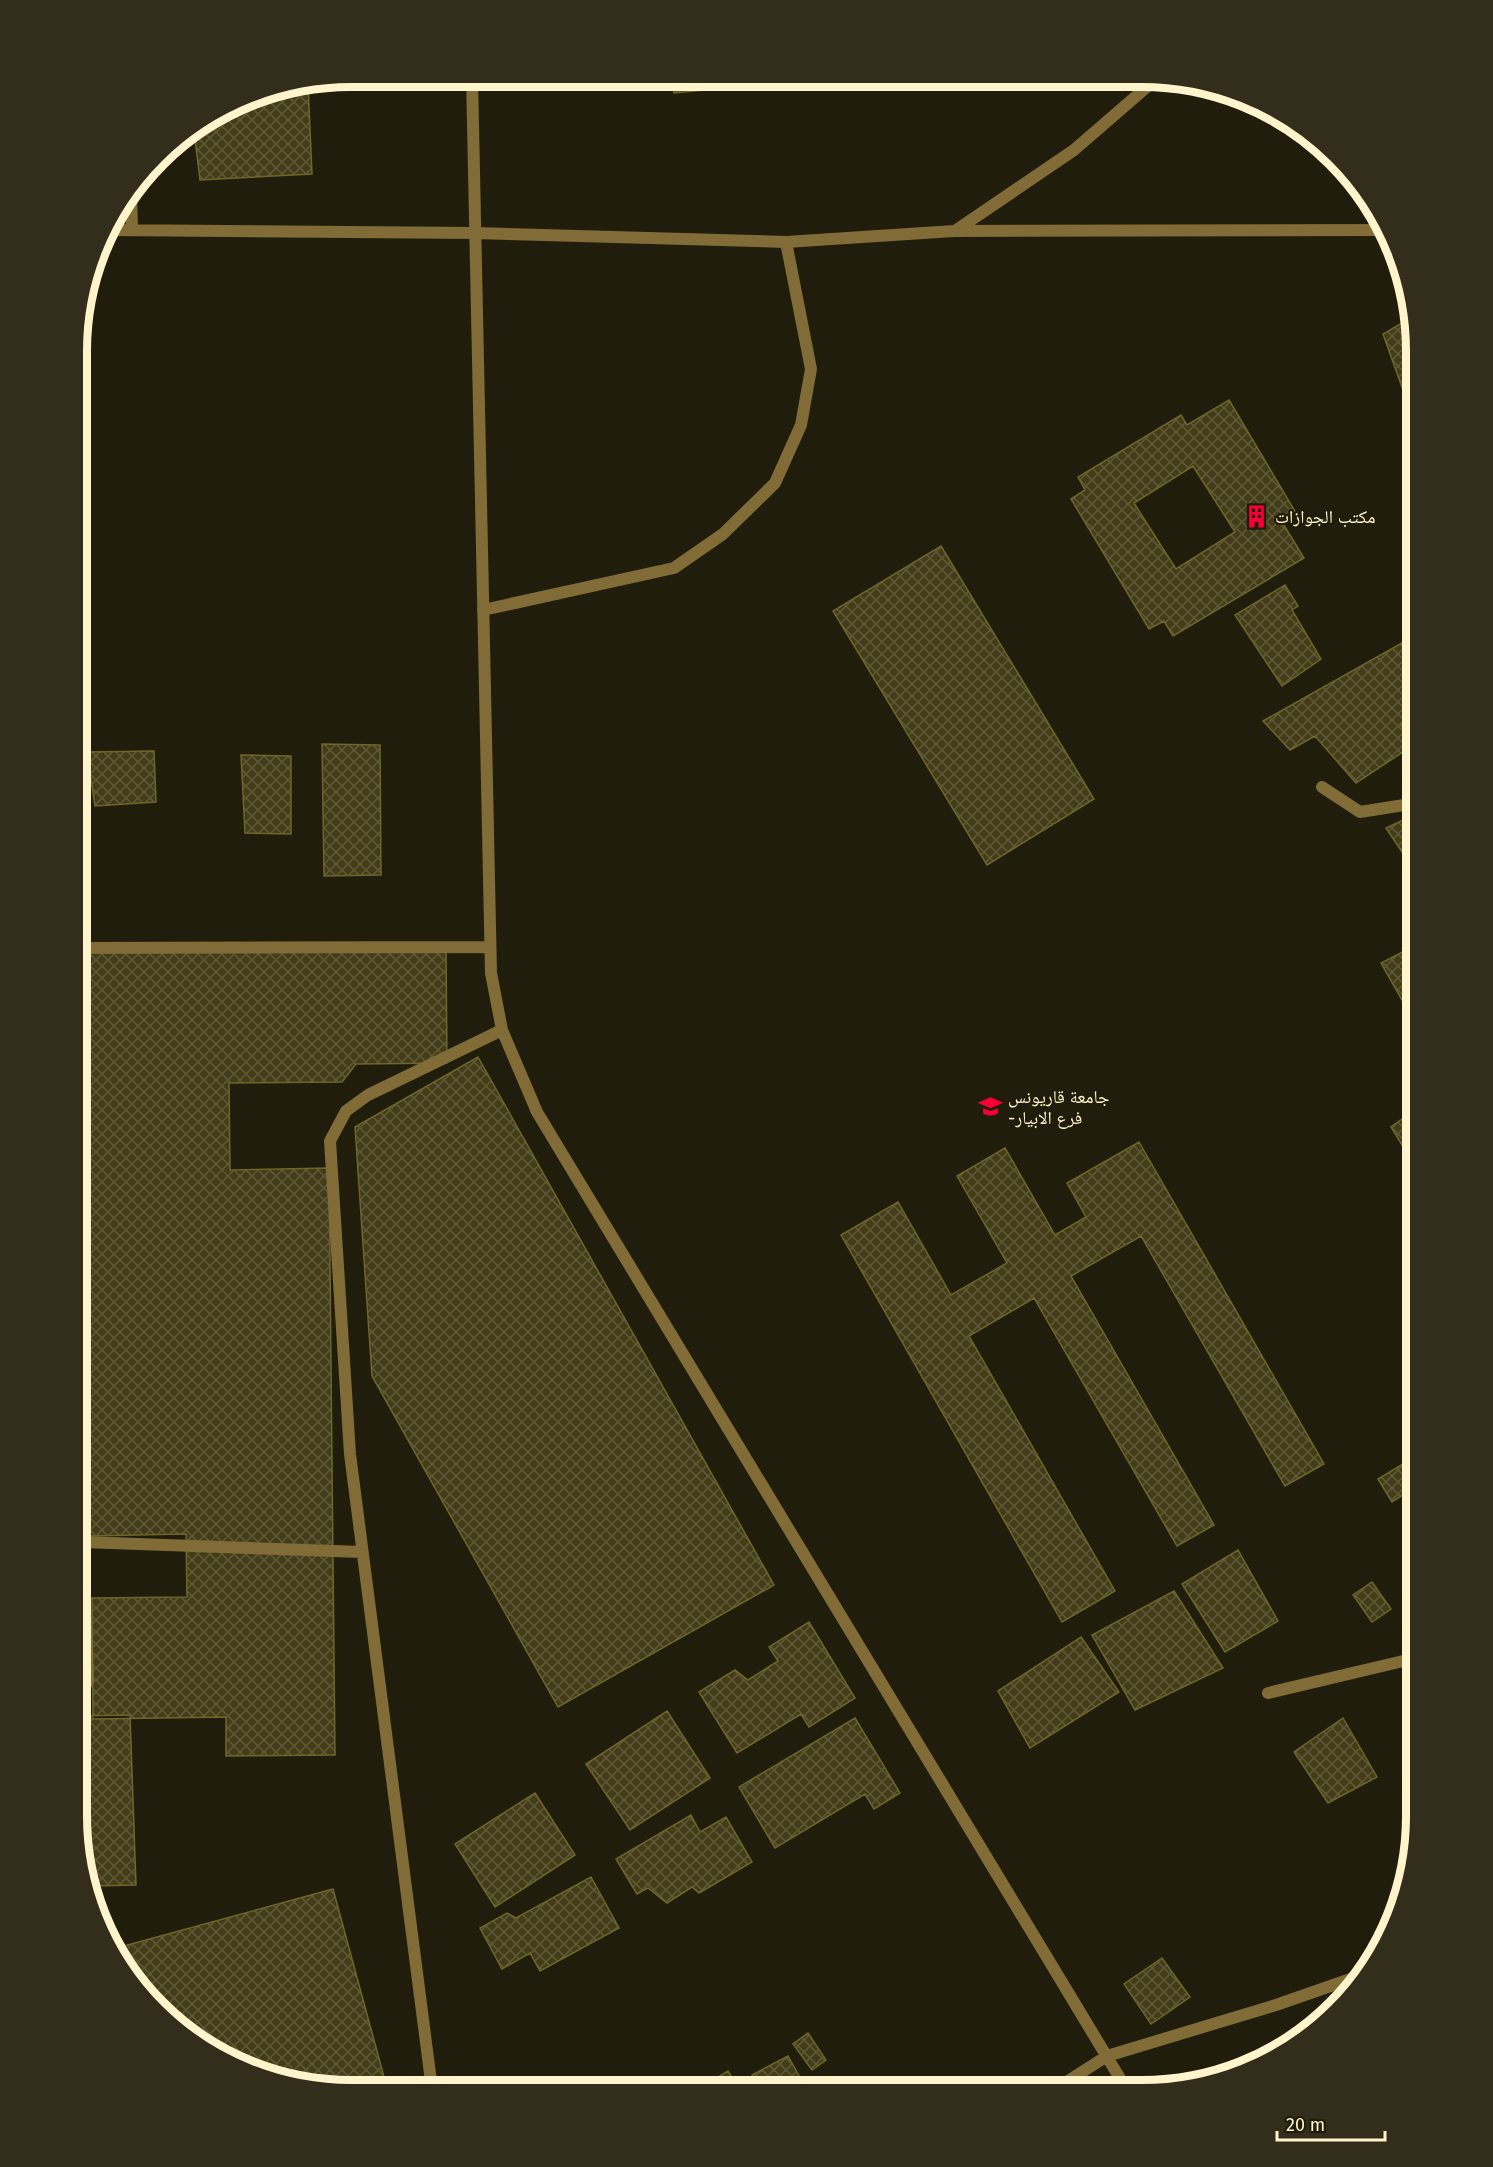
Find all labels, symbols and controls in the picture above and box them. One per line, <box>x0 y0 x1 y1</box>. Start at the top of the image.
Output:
building icon: مكتب الجوازات <box>1244 504 1270 530</box>
place label: مكتب الجوازات <box>1275 506 1375 528</box>
place label: جامعة قاريونس -فرع الابيار <box>1008 1086 1109 1129</box>
school or university icon: جامعة قاريونس -فرع الابيار <box>977 1094 1003 1120</box>
scale bar <box>1277 2104 1385 2142</box>
text: 20 m <box>1286 2114 1325 2136</box>

